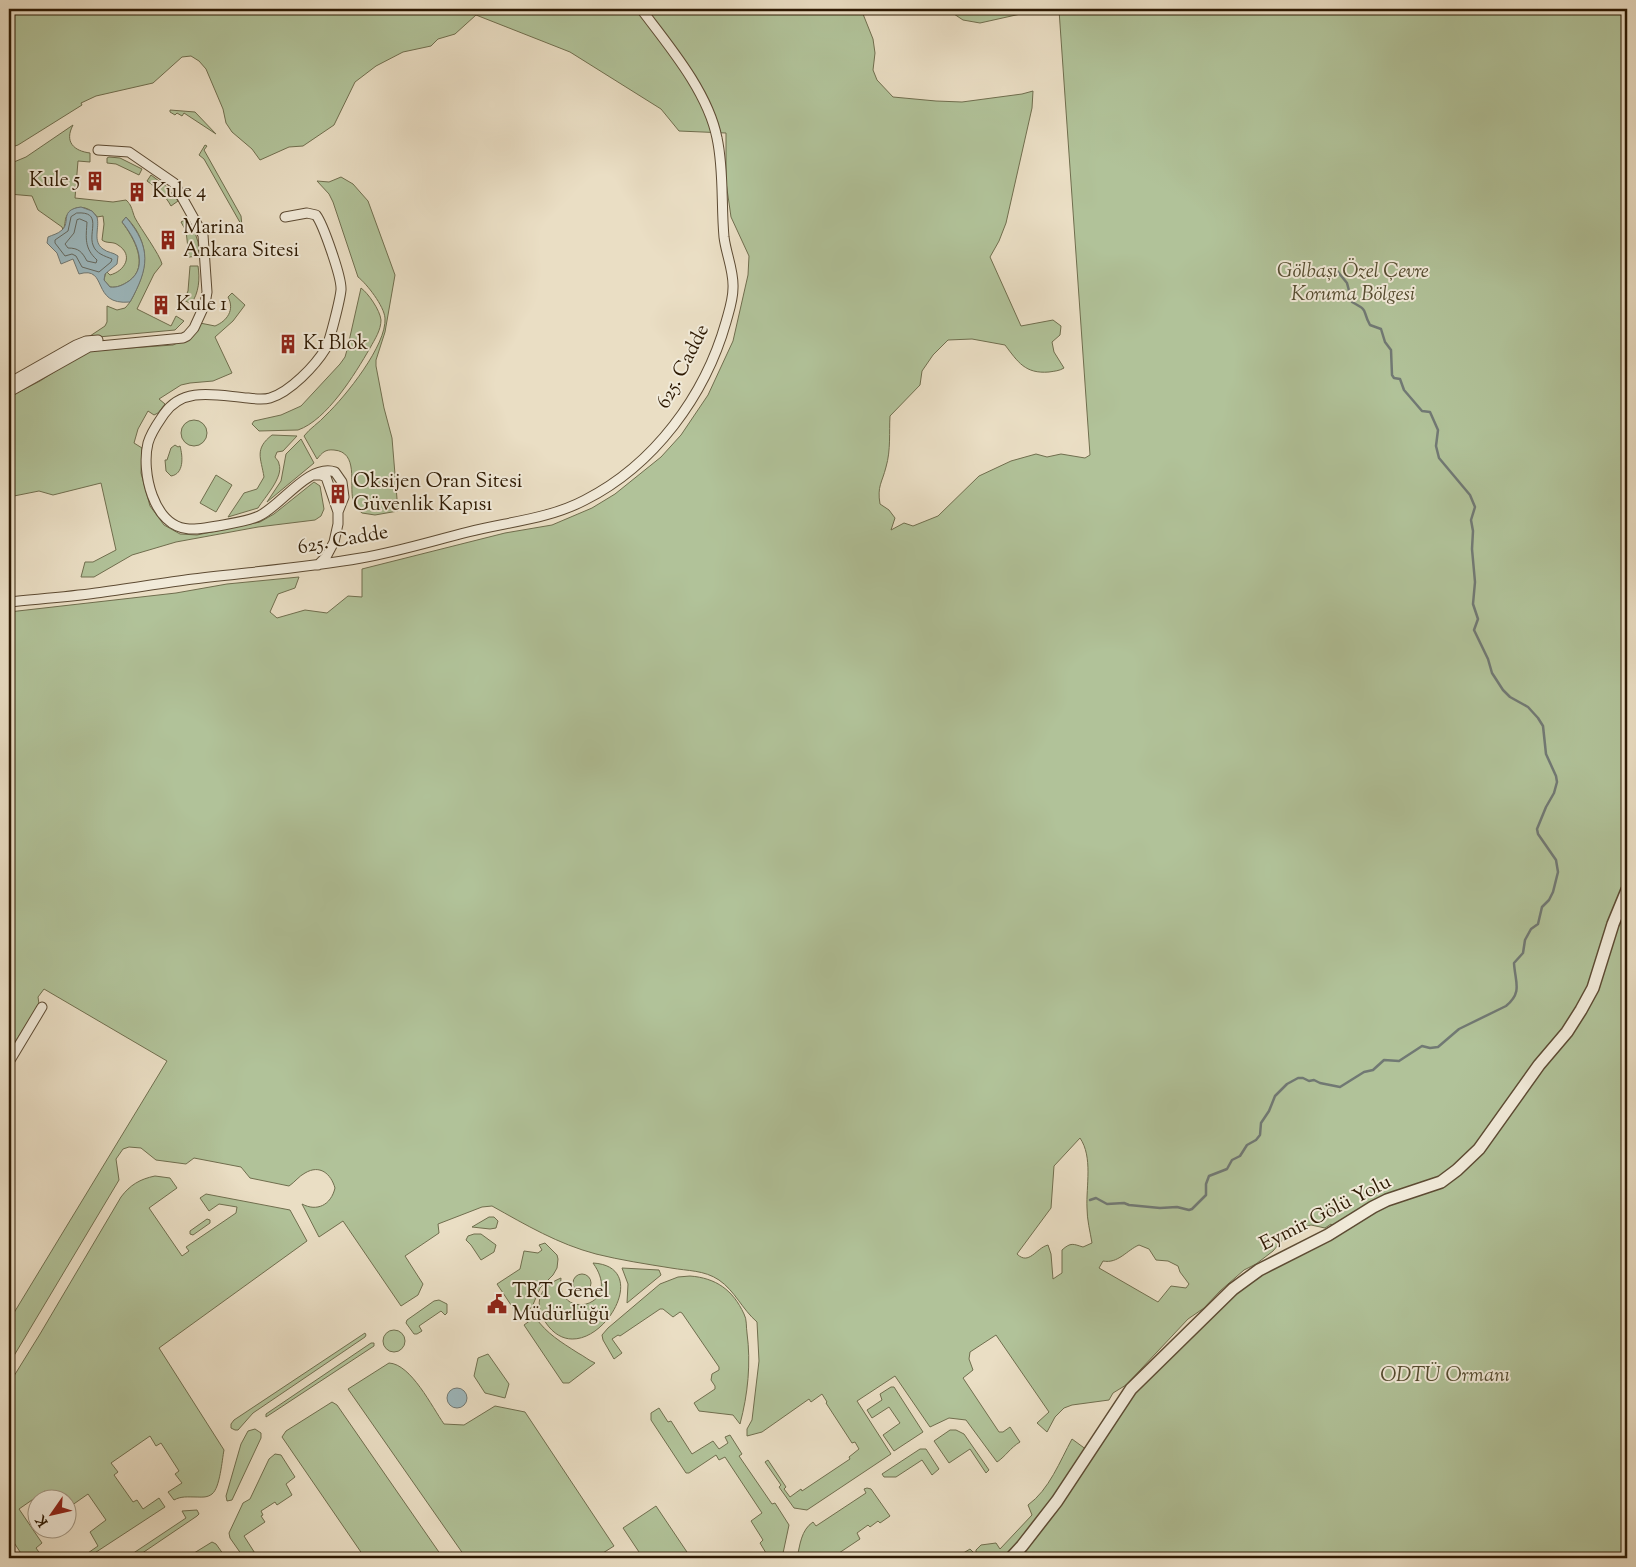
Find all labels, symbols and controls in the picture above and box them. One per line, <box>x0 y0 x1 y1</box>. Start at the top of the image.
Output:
place label: Kule 5 <box>29 167 80 196</box>
building icon: Kule 5 <box>84 170 106 192</box>
place label: Kule 4 <box>152 178 206 207</box>
building icon: Kule 4 <box>126 181 148 203</box>
place label: Marina Ankara Sitesi <box>183 214 299 266</box>
building icon: Marina Ankara Sitesi <box>157 229 179 251</box>
park label: Gölbaşı Özel Çevre Koruma Bölgesi <box>1277 257 1429 310</box>
place label: Kule 1 <box>176 291 227 320</box>
building icon: Kule 1 <box>150 294 172 316</box>
street label: 625. Cadde <box>650 320 718 414</box>
place label: K1 Blok <box>303 330 368 359</box>
building icon: K1 Blok <box>277 333 299 355</box>
place label: Oksijen Oran Sitesi Güvenlik Kapısı <box>353 468 523 520</box>
building icon: Oksijen Oran Sitesi Güvenlik Kapısı <box>327 483 349 505</box>
street label: 625. Cadde <box>295 519 391 563</box>
street label: Eymir Gölü Yolu <box>1255 1168 1397 1260</box>
place label: TRT Genel Müdürlüğü <box>512 1278 610 1330</box>
public building icon: TRT Genel Müdürlüğü <box>486 1293 508 1315</box>
park label: ODTÜ Ormanı <box>1380 1361 1510 1391</box>
north arrow <box>28 1490 78 1540</box>
text: K <box>31 1510 54 1530</box>

